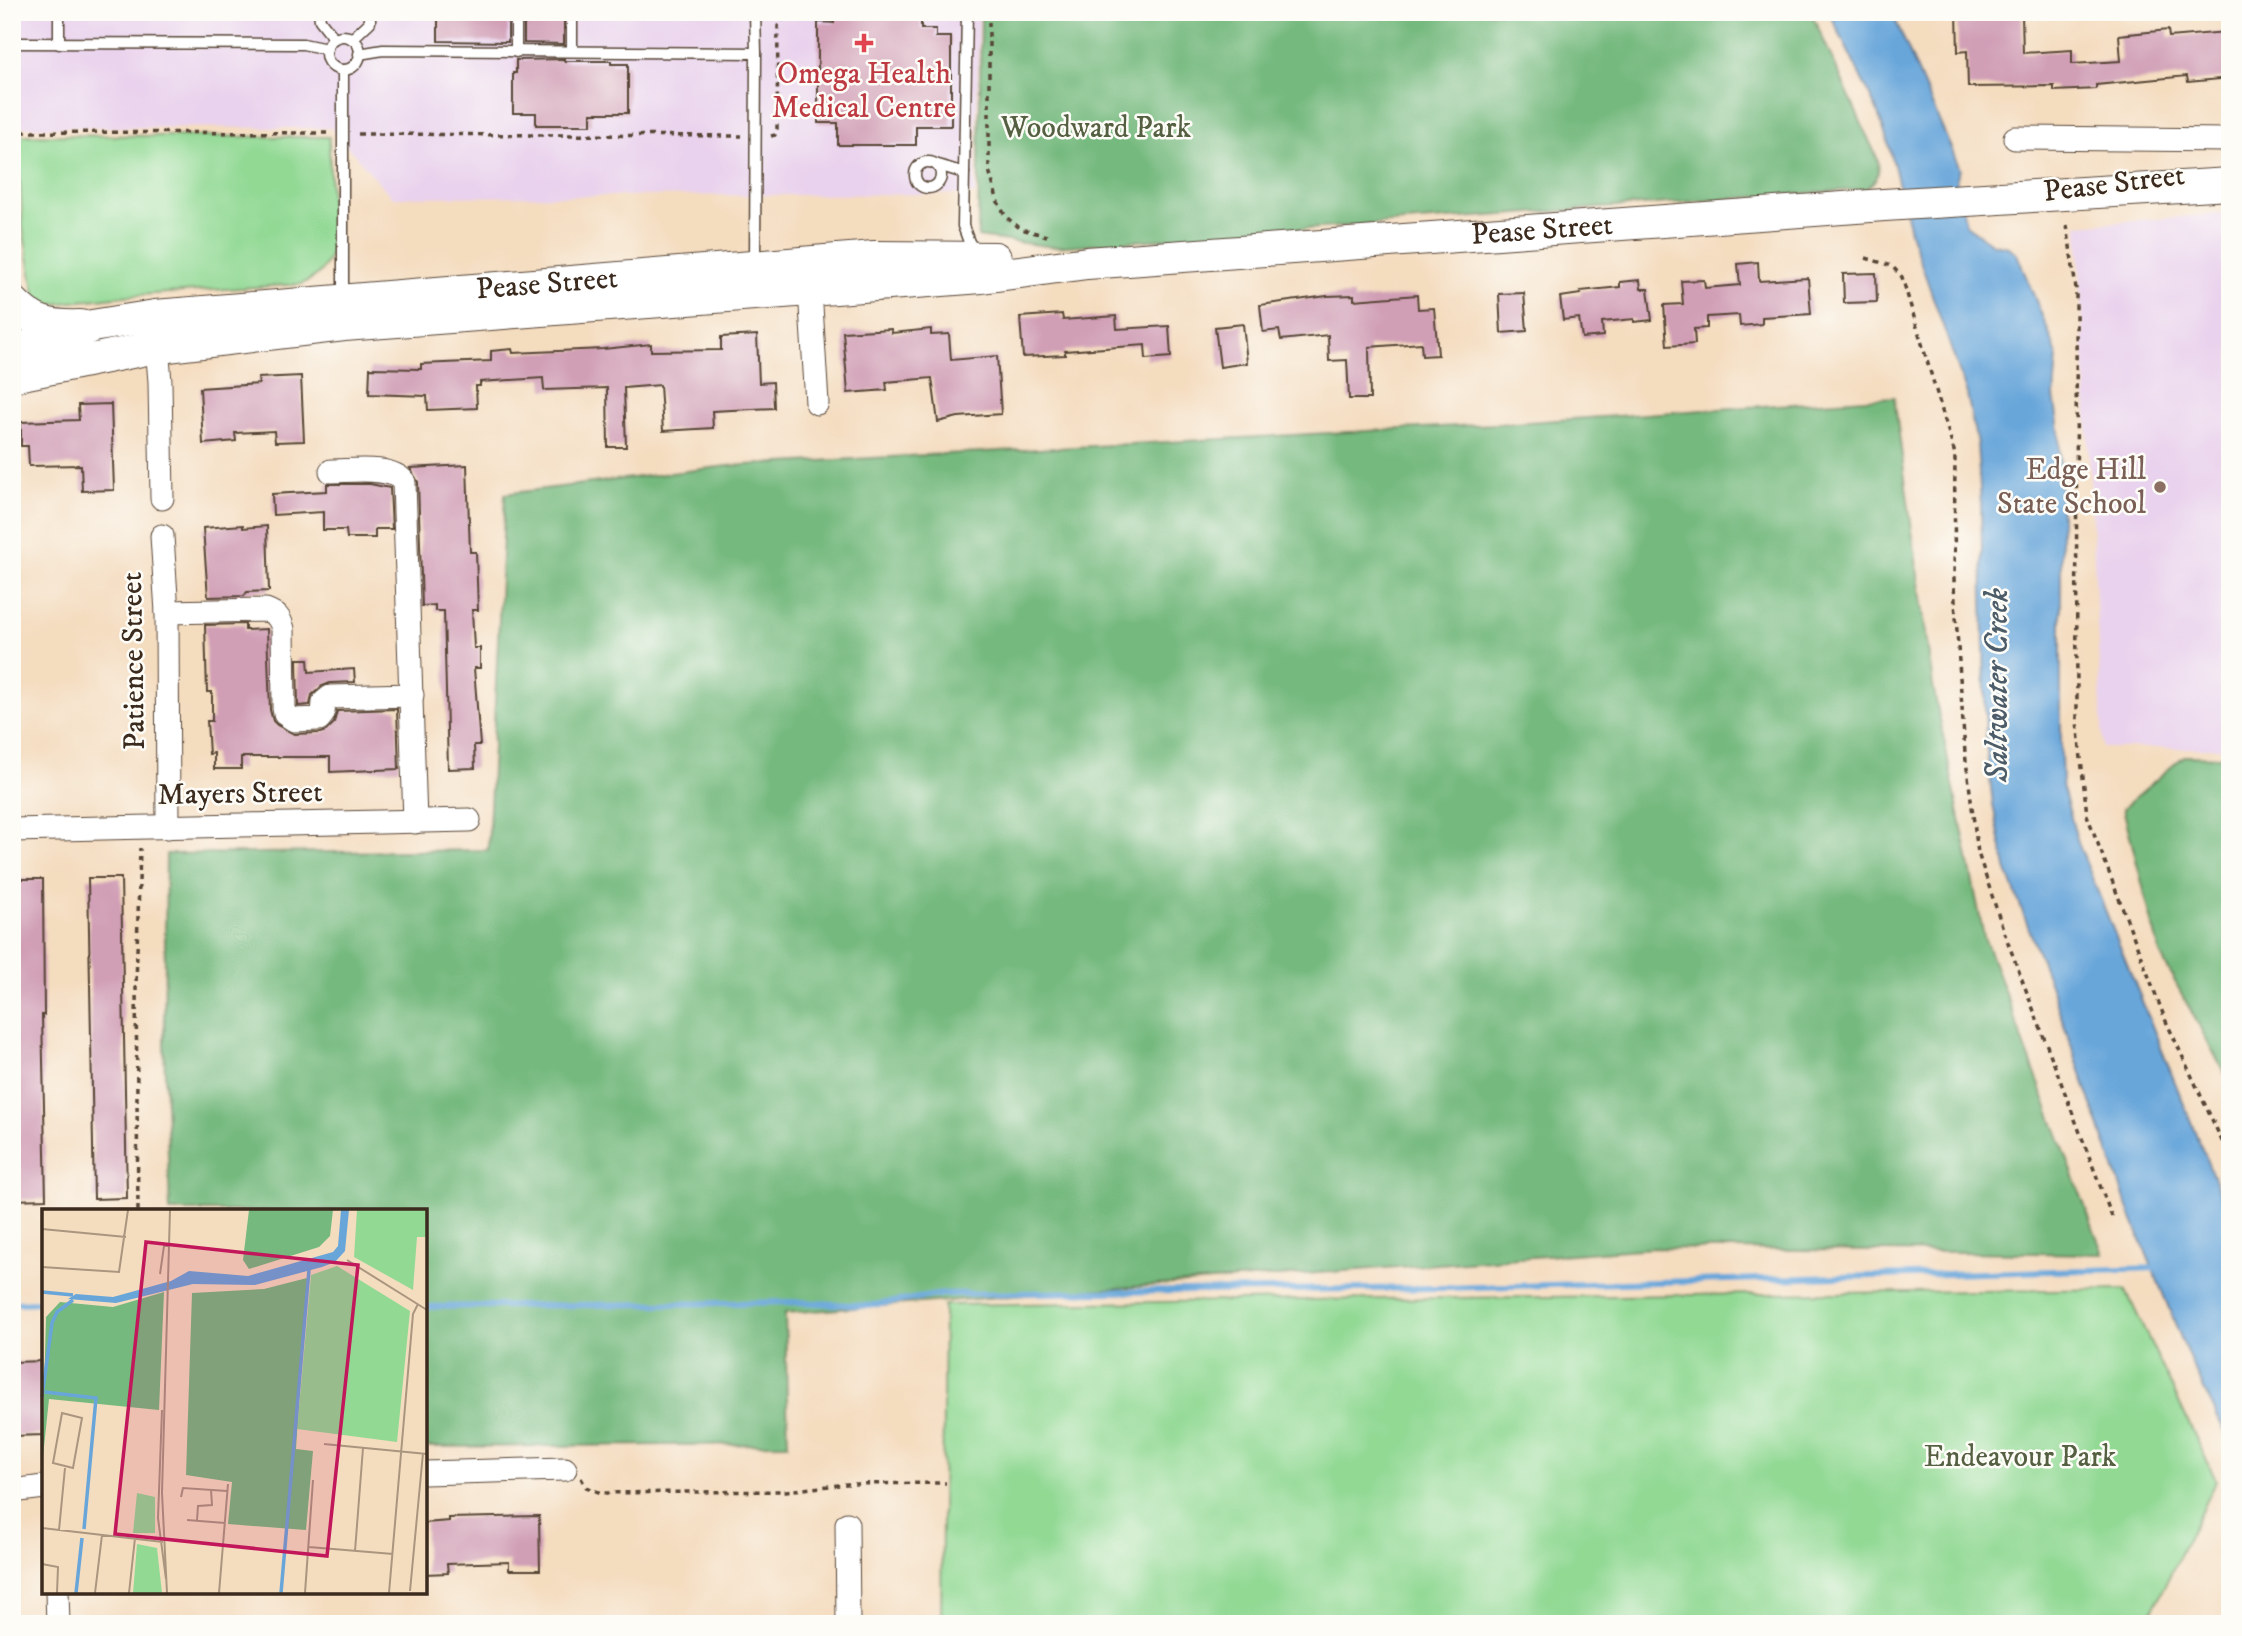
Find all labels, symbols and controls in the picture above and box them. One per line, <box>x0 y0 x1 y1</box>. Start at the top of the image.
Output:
marker: Omega Health Medical Centre <box>854 33 874 53</box>
place label: Omega Health Medical Centre <box>772 56 956 127</box>
park label: Woodward Park <box>1000 110 1191 147</box>
street label: Pease Street <box>2041 157 2187 211</box>
street label: Pease Street <box>1470 206 1614 254</box>
street label: Pease Street <box>475 260 619 308</box>
place label: Edge Hill State School <box>1997 452 2146 523</box>
marker: Edge Hill State School <box>2152 479 2168 495</box>
street label: Patience Street <box>114 572 154 750</box>
water label: Saltwater Creek <box>1978 587 2018 783</box>
street label: Mayers Street <box>157 774 323 814</box>
inset map <box>42 1209 427 1594</box>
park label: Endeavour Park <box>1924 1439 2116 1476</box>

